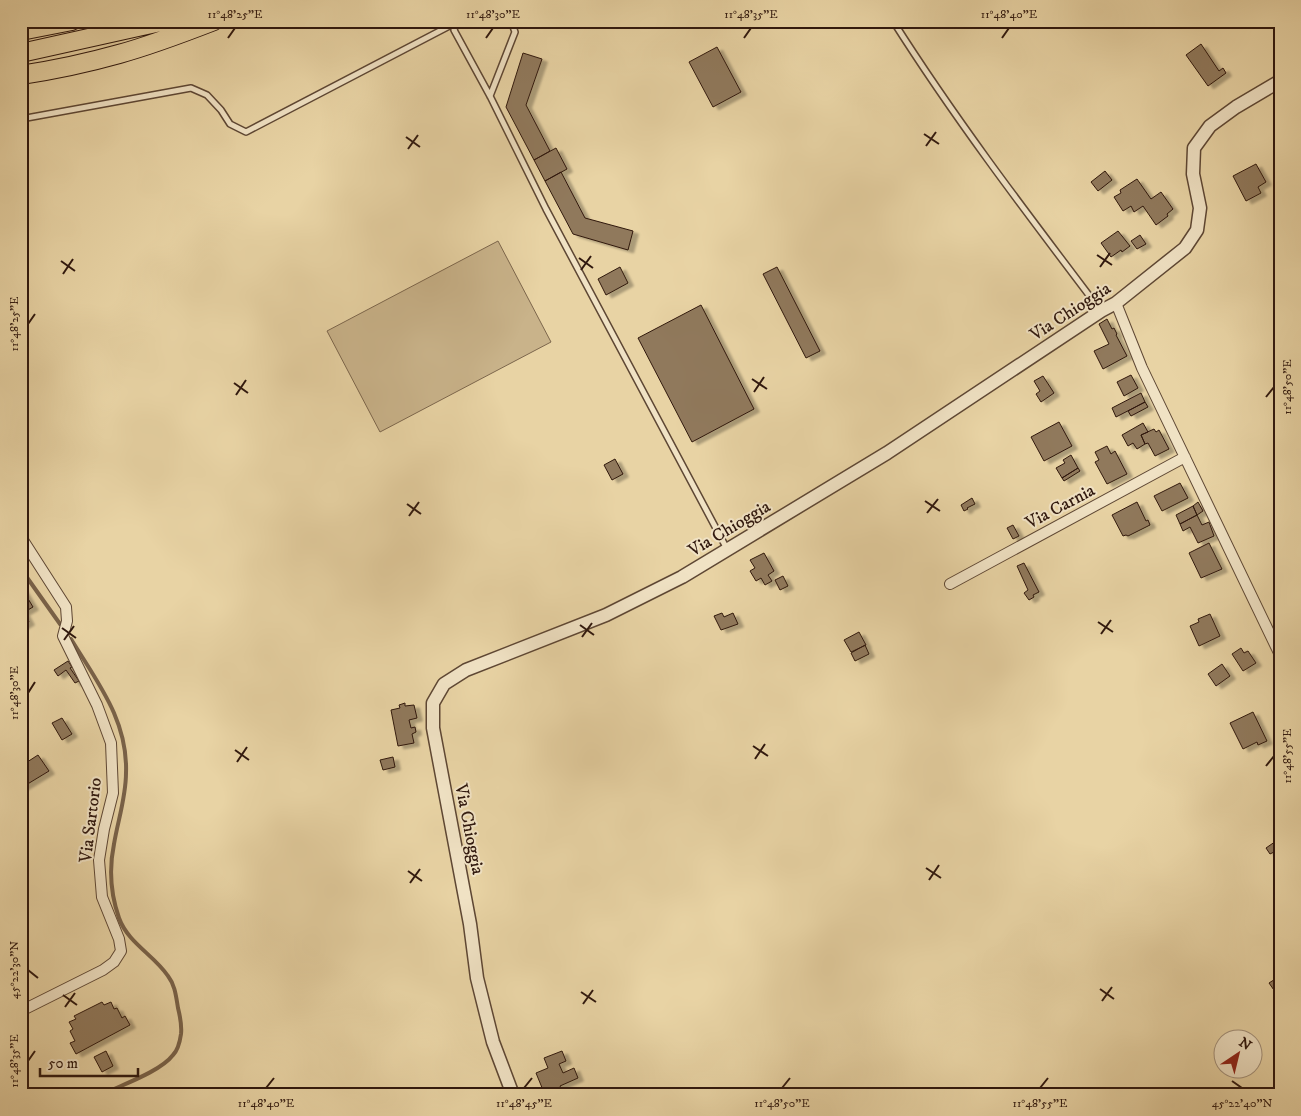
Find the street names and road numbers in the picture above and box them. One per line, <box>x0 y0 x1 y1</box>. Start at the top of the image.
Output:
street label: Via Chioggia <box>1025 277 1115 347</box>
street label: Via Carnia <box>1021 479 1099 535</box>
street label: Via Chioggia <box>684 496 775 563</box>
street label: Via Sartorio <box>75 776 107 865</box>
street label: Via Chioggia <box>449 781 489 877</box>

